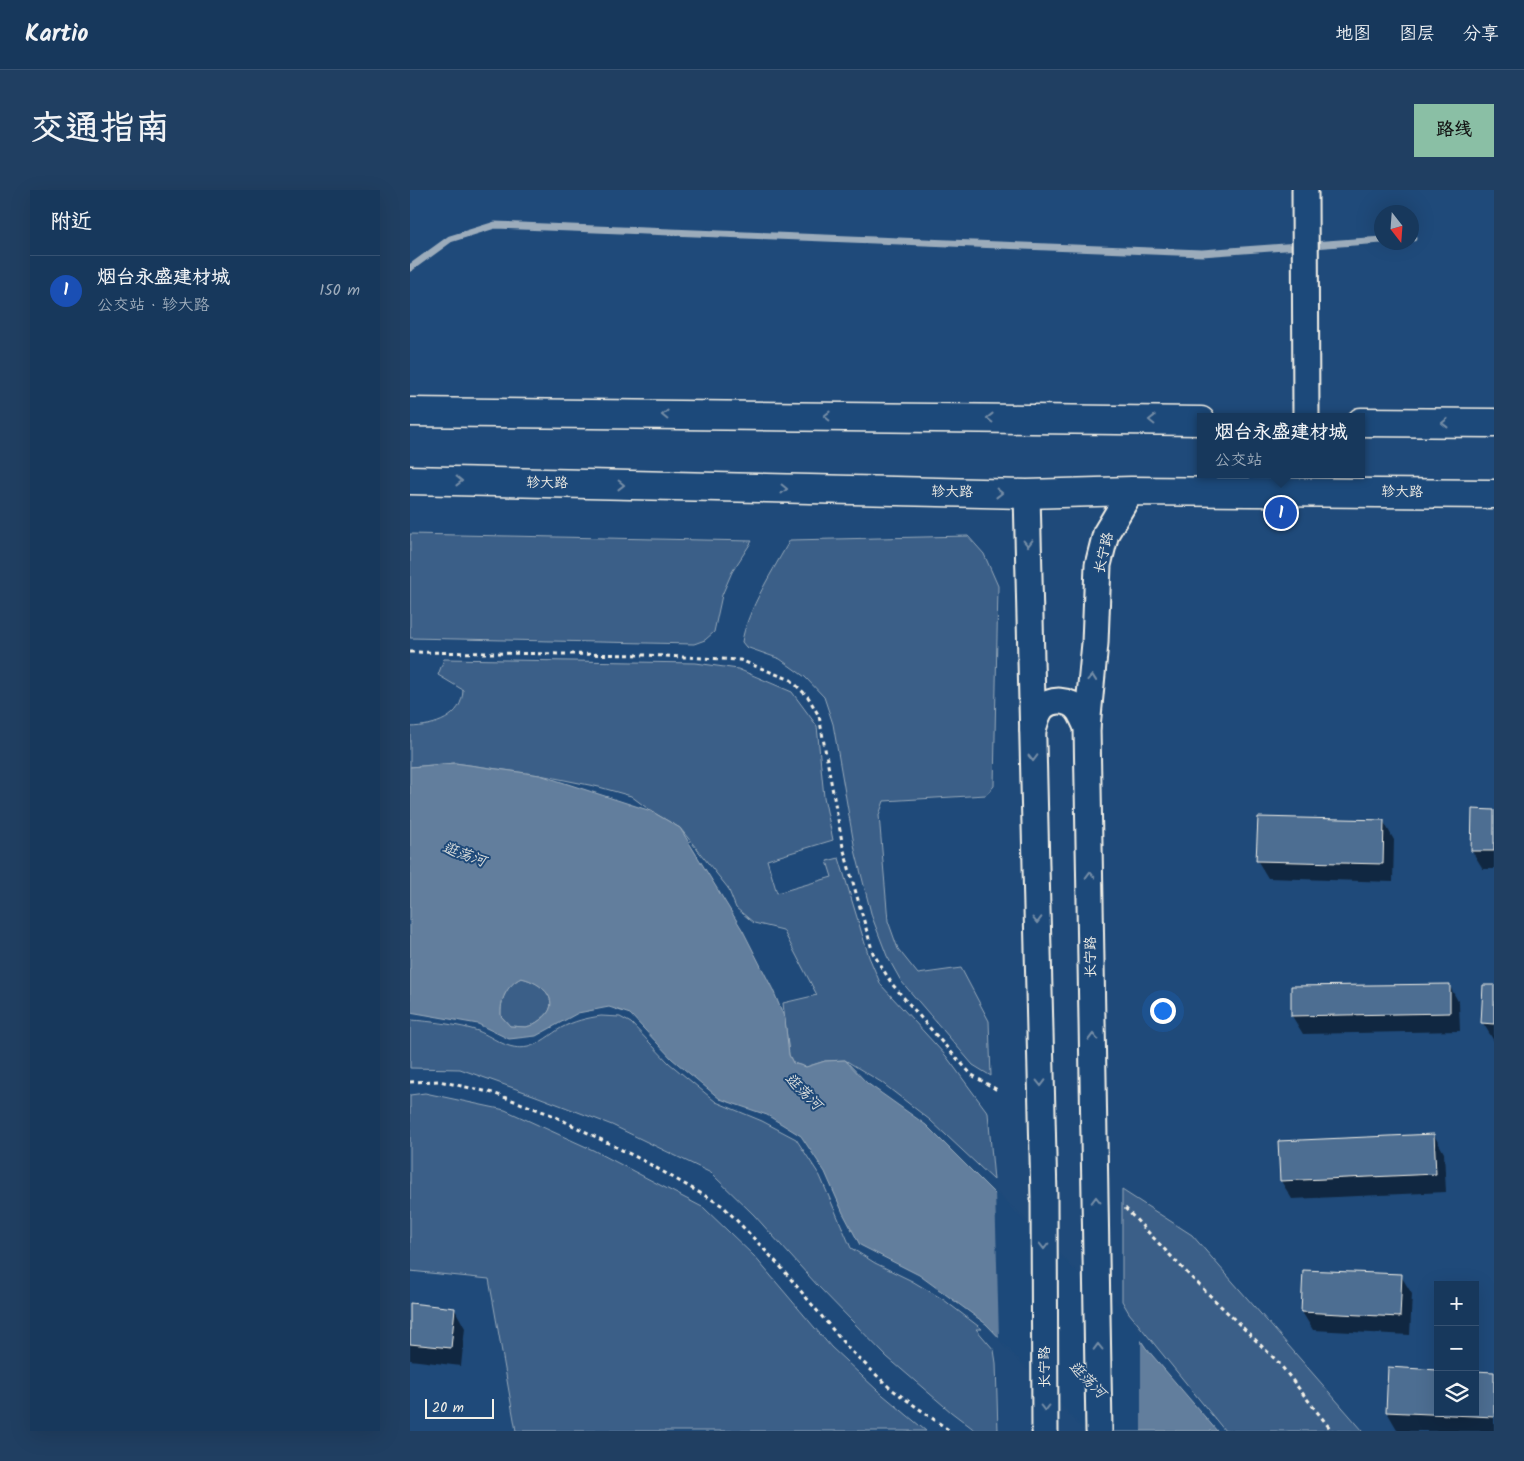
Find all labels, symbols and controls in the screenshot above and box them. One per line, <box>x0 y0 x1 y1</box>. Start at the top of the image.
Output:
text: Kartio <box>25 15 88 54</box>
text: 地图 <box>1335 20 1371 49</box>
text: 图层 <box>1399 20 1435 49</box>
text: 分享 <box>1463 20 1499 49</box>
text: 交通指南 <box>30 102 170 158</box>
button: 路线 <box>1414 104 1494 157</box>
north arrow <box>1374 205 1419 250</box>
text: 附近 <box>50 206 92 239</box>
text: 烟台永盛建材城 <box>97 263 230 293</box>
text: 1 <box>64 278 68 303</box>
text: 150 m <box>319 278 360 303</box>
text: 公交站 · 轸大路 <box>97 293 210 318</box>
one-way arrow <box>661 409 669 420</box>
one-way arrow <box>823 411 831 422</box>
one-way arrow <box>986 413 994 423</box>
popup <box>1197 413 1365 478</box>
one-way arrow <box>1148 415 1156 425</box>
text: 烟台永盛建材城 <box>1214 418 1348 448</box>
one-way arrow <box>1441 418 1449 428</box>
text: 公交站 <box>1214 448 1263 473</box>
street label: 轸大路 <box>526 472 568 494</box>
one-way arrow <box>455 476 463 487</box>
one-way arrow <box>618 480 625 490</box>
street label: 轸大路 <box>931 481 973 503</box>
street label: 轸大路 <box>1381 481 1423 503</box>
one-way arrow <box>780 483 788 494</box>
one-way arrow <box>995 488 1003 499</box>
pin: 1 <box>1265 494 1297 532</box>
street label: 长宁路 <box>1089 530 1119 576</box>
one-way arrow <box>1023 539 1033 547</box>
one-way arrow <box>1086 673 1097 681</box>
one-way arrow <box>1028 754 1038 762</box>
water label: 逛荡河 <box>439 836 492 875</box>
one-way arrow <box>1085 871 1095 878</box>
one-way arrow <box>1032 916 1042 924</box>
street label: 长宁路 <box>1080 936 1102 978</box>
your location <box>1150 998 1176 1024</box>
one-way arrow <box>1088 1033 1098 1041</box>
water label: 逛荡河 <box>779 1068 830 1119</box>
one-way arrow <box>1036 1079 1046 1087</box>
one-way arrow <box>1091 1196 1101 1204</box>
one-way arrow <box>1039 1242 1049 1250</box>
map controls <box>1434 1281 1479 1416</box>
button: + <box>1434 1281 1479 1326</box>
button: − <box>1434 1326 1479 1371</box>
one-way arrow <box>1093 1343 1103 1351</box>
street label: 长宁路 <box>1034 1346 1056 1388</box>
water label: 逛荡河 <box>1063 1356 1114 1407</box>
button: layers <box>1434 1371 1479 1416</box>
scale bar <box>425 1396 494 1419</box>
text: 20 m <box>432 1397 464 1419</box>
one-way arrow <box>1040 1404 1050 1412</box>

